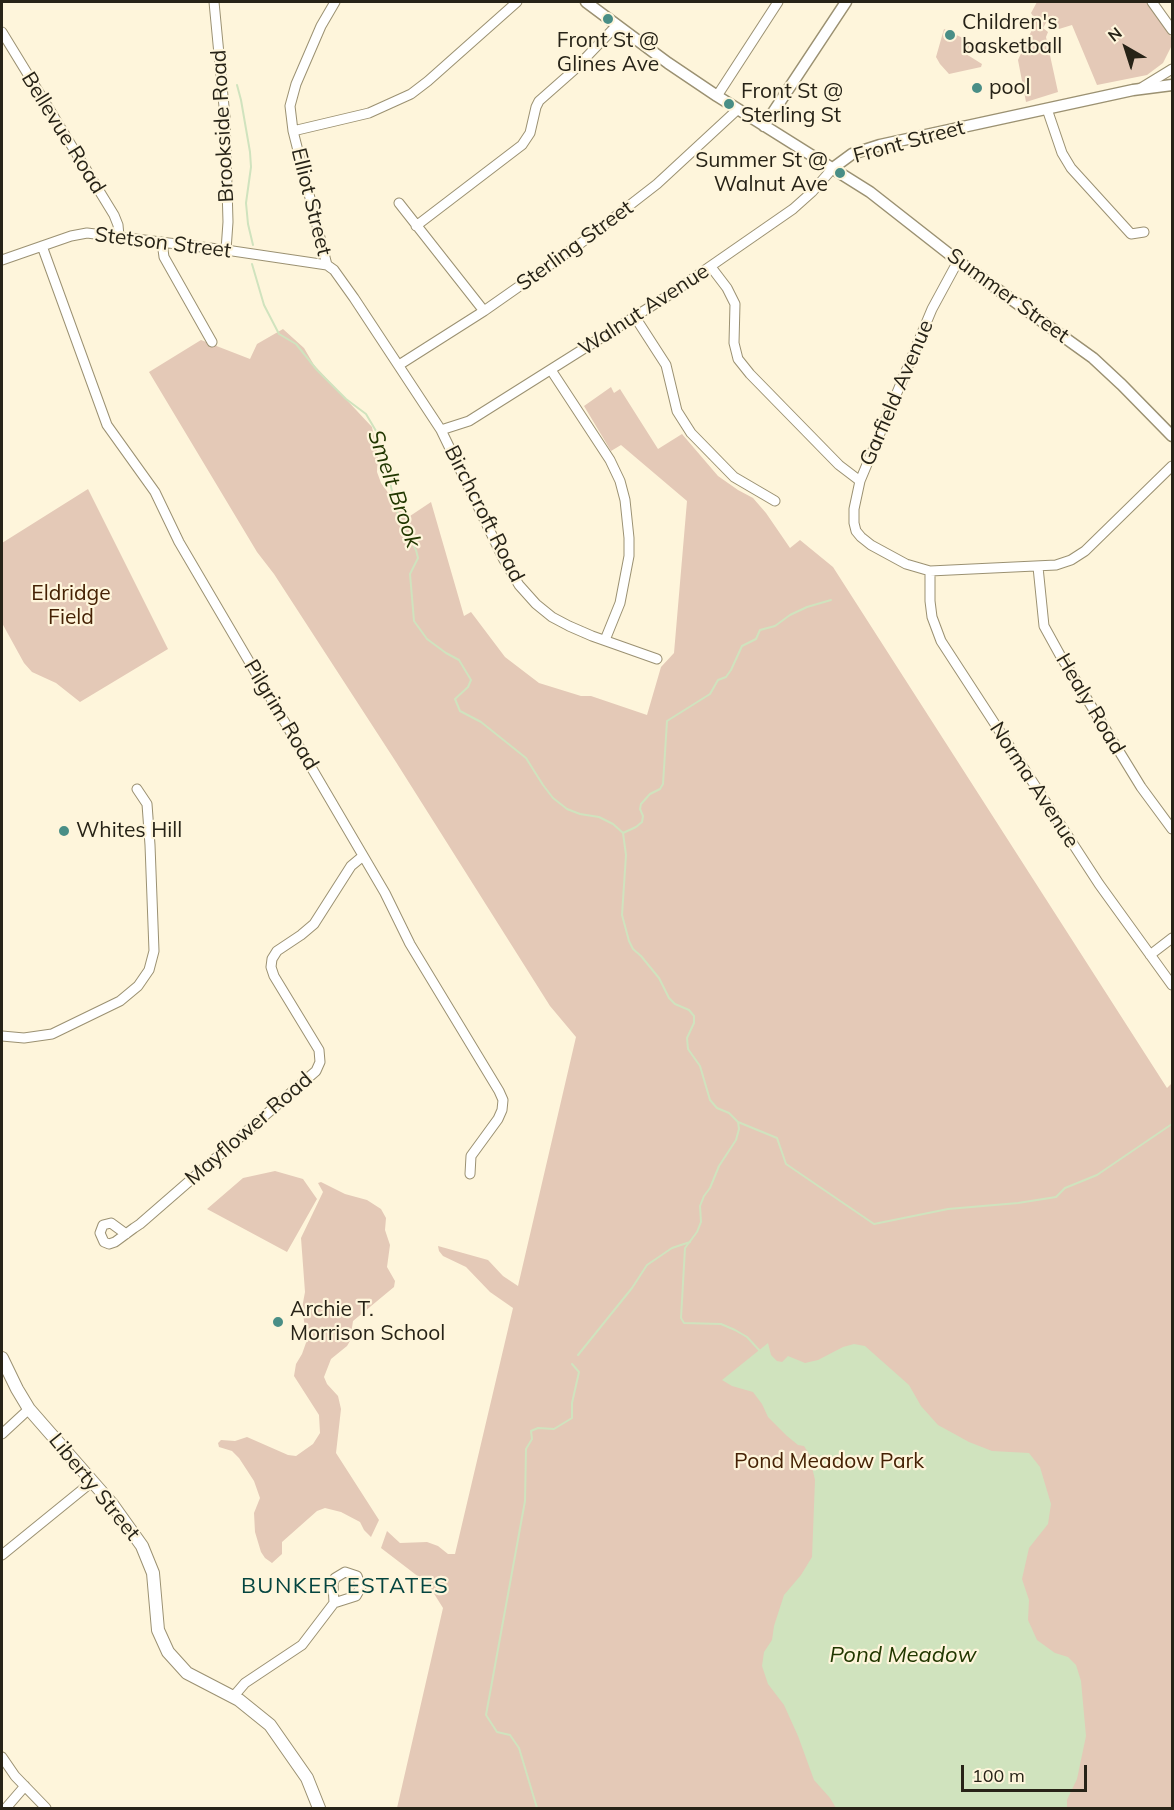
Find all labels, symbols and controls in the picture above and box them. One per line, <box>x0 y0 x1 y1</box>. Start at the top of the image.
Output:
place label: Children's basketball <box>962 10 1062 60</box>
marker: Front St @ Glines Ave <box>601 12 615 26</box>
north arrow <box>1096 18 1156 78</box>
text: N <box>1104 22 1126 46</box>
place label: Front St @ Glines Ave <box>557 28 659 78</box>
marker: Children's basketball <box>943 28 957 42</box>
street label: Brookside Road <box>206 49 240 203</box>
street label: Bellevue Road <box>16 68 110 198</box>
place label: pool <box>989 75 1031 101</box>
place label: Front St @ Sterling St <box>741 79 843 129</box>
marker: pool <box>970 81 984 95</box>
marker: Front St @ Sterling St <box>722 97 736 111</box>
street label: Front Street <box>851 115 967 169</box>
street label: Elliot Street <box>285 146 337 258</box>
place label: Summer St @ Walnut Ave <box>695 148 828 198</box>
marker: Summer St @ Walnut Ave <box>833 166 847 180</box>
street label: Sterling Street <box>512 195 638 297</box>
street label: Stetson Street <box>93 222 233 264</box>
street label: Summer Street <box>942 243 1074 349</box>
street label: Walnut Avenue <box>574 259 714 361</box>
street label: Garfield Avenue <box>855 316 939 470</box>
water label: Smelt Brook <box>362 427 426 551</box>
street label: Birchcroft Road <box>439 441 529 587</box>
park label: Eldridge Field <box>31 581 111 631</box>
street label: Healy Road <box>1050 649 1130 759</box>
street label: Pilgrim Road <box>238 655 324 775</box>
street label: Norma Avenue <box>984 717 1084 853</box>
place label: Whites Hill <box>76 818 182 844</box>
marker: Whites Hill <box>57 824 71 838</box>
street label: Mayflower Road <box>180 1067 318 1191</box>
place label: Archie T. Morrison School <box>290 1297 445 1347</box>
marker: Archie T. Morrison School <box>271 1315 285 1329</box>
street label: Liberty Street <box>43 1428 145 1546</box>
park label: Pond Meadow Park <box>734 1449 924 1475</box>
district label: BUNKER ESTATES <box>241 1573 449 1599</box>
water label: Pond Meadow <box>830 1642 976 1668</box>
scale bar <box>964 1753 1090 1791</box>
text: 100 m <box>972 1764 1025 1787</box>

